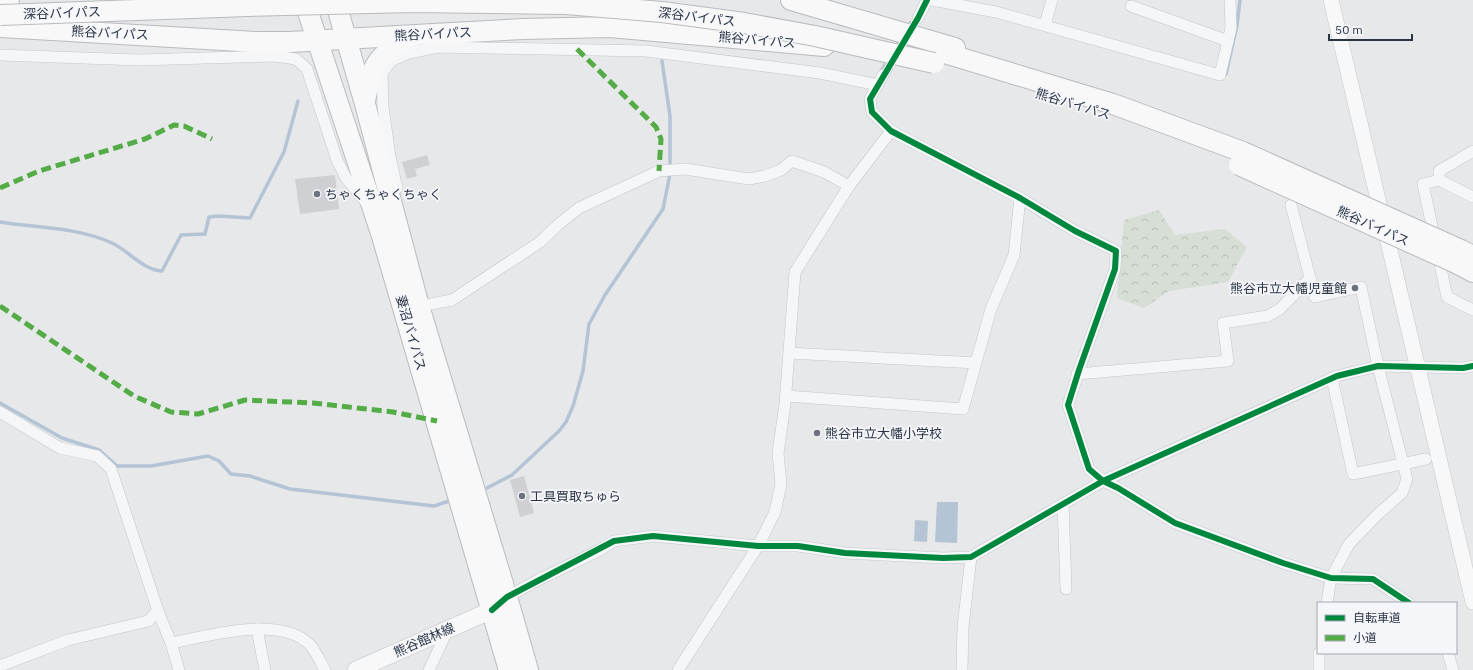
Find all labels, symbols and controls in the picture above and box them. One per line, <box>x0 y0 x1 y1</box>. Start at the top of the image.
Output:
street label: 深谷バイパス <box>23 3 101 23</box>
street label: 深谷バイパス <box>657 4 737 30</box>
scale bar <box>1329 16 1412 42</box>
street label: 熊谷バイパス <box>71 22 149 44</box>
text: 50 m <box>1335 22 1363 37</box>
street label: 熊谷バイパス <box>394 23 472 45</box>
street label: 熊谷バイパス <box>718 28 796 52</box>
street label: 熊谷バイパス <box>1033 85 1113 123</box>
place label: ちゃくちゃくちゃく <box>325 186 442 203</box>
marker: ちゃくちゃくちゃく <box>312 189 322 199</box>
street label: 熊谷バイパス <box>1334 202 1412 250</box>
place label: 熊谷市立大幡児童館 <box>1230 280 1347 297</box>
marker: 熊谷市立大幡児童館 <box>1350 283 1360 293</box>
street label: 妻沼バイパス <box>392 293 430 373</box>
place label: 熊谷市立大幡小学校 <box>825 425 942 442</box>
marker: 熊谷市立大幡小学校 <box>812 428 822 438</box>
place label: 工具買取ちゅら <box>530 488 621 505</box>
marker: 工具買取ちゅら <box>517 491 527 501</box>
legend <box>1317 602 1457 654</box>
text: 自転車道 <box>1353 610 1401 625</box>
street label: 熊谷館林線 <box>391 619 457 661</box>
text: 小道 <box>1353 630 1377 645</box>

